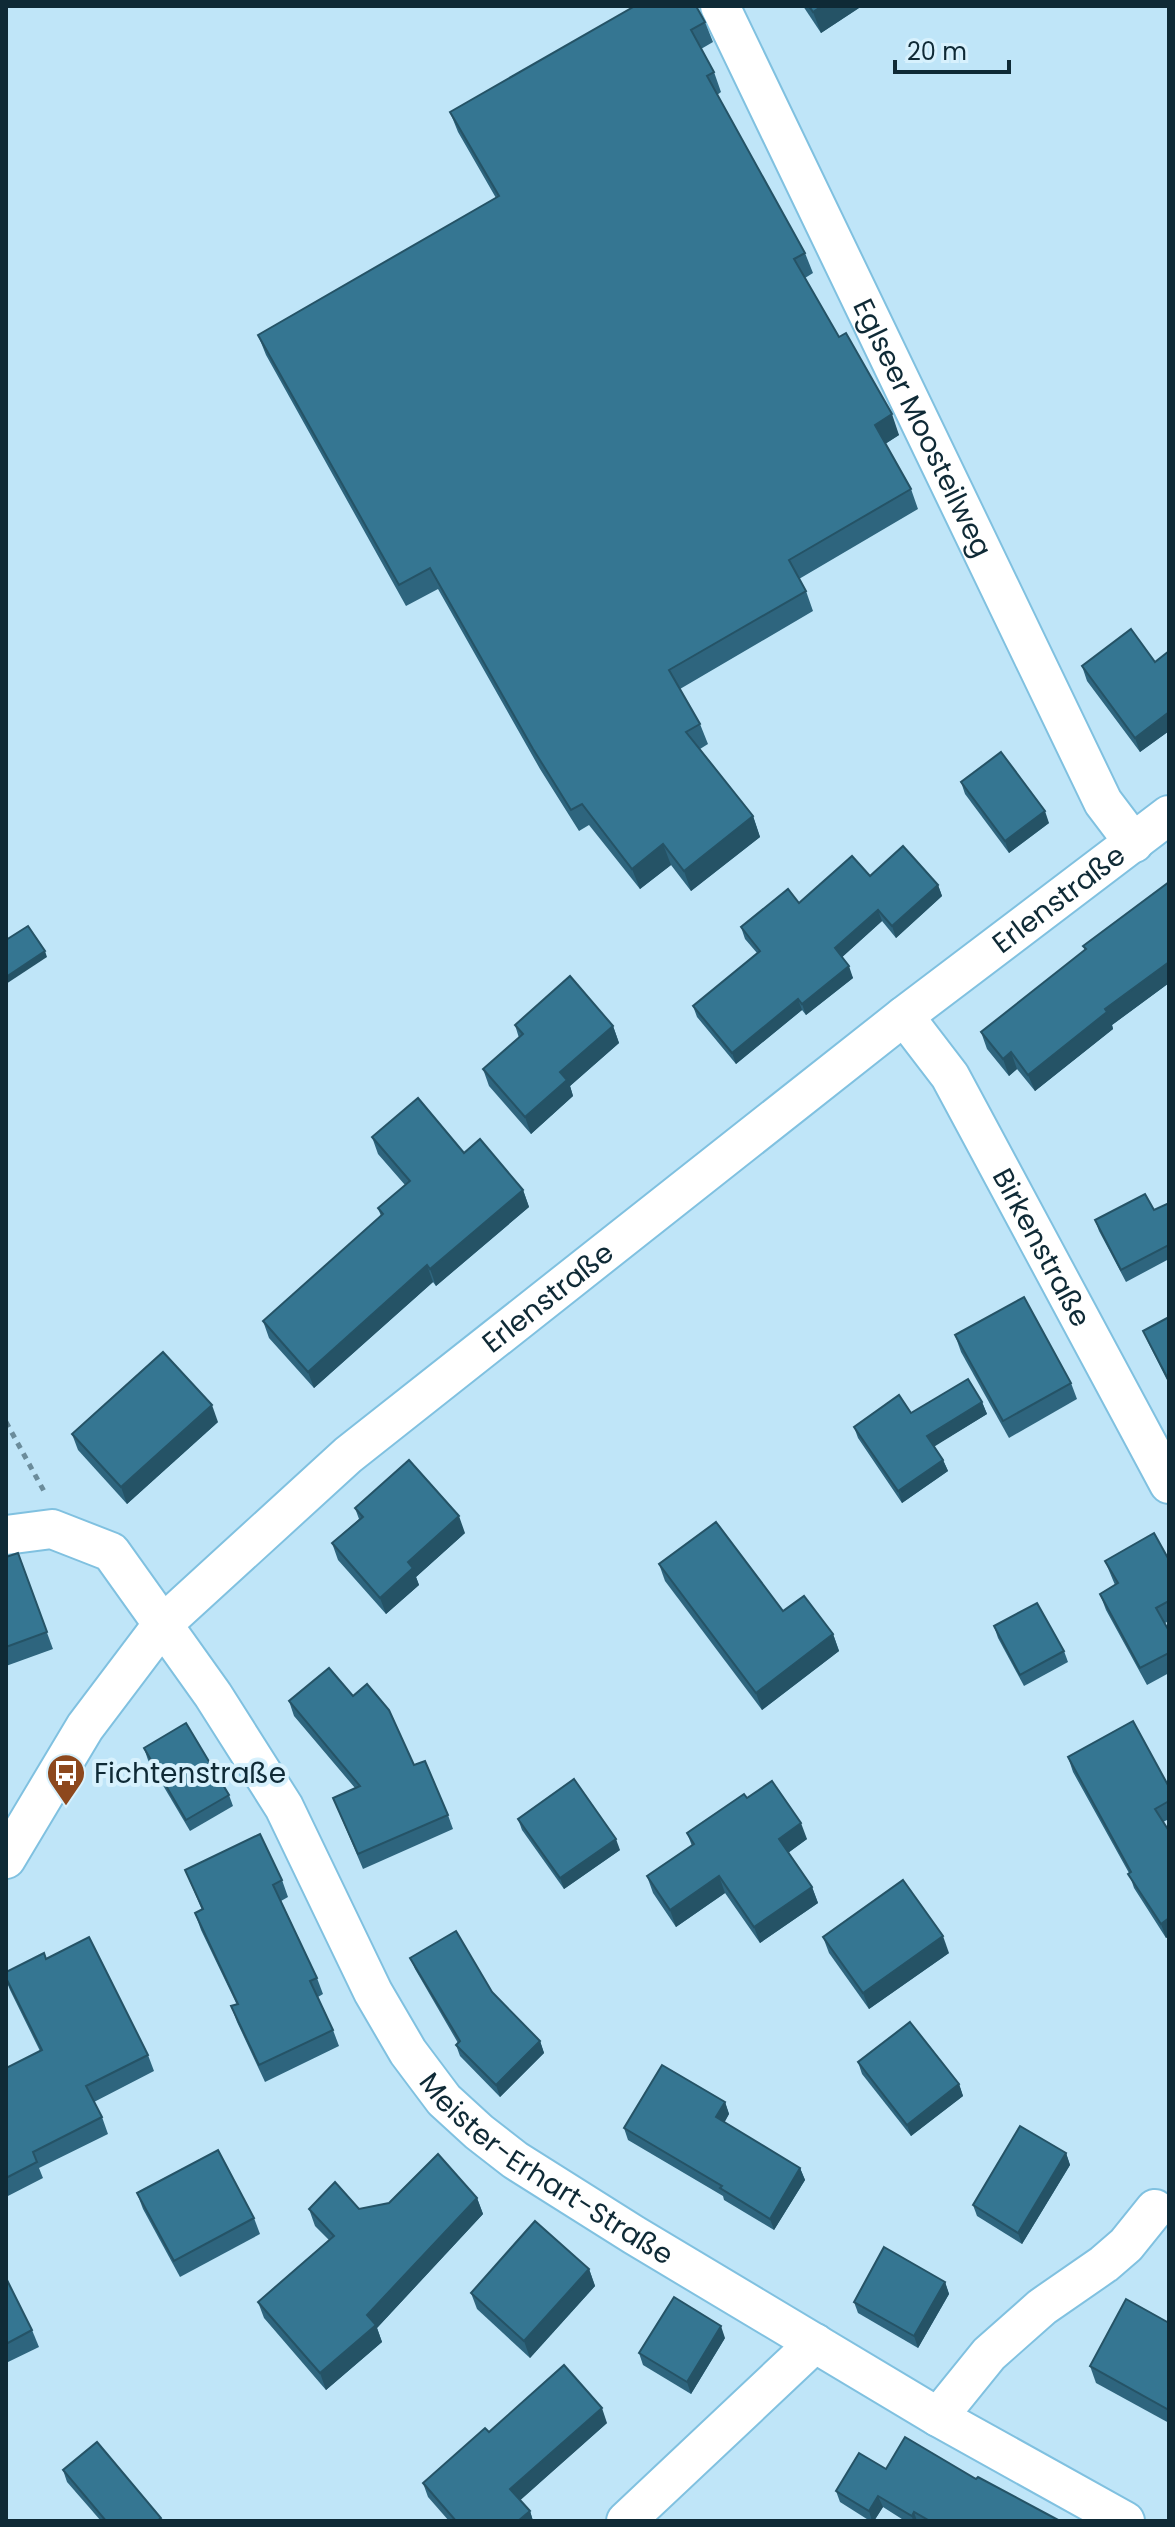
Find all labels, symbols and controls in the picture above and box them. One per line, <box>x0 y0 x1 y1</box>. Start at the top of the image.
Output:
scale bar <box>895 24 1009 74</box>
text: 20 m <box>907 35 967 68</box>
street label: Eglseer Moosteilweg <box>844 292 1002 564</box>
street label: Erlenstraße <box>984 836 1133 962</box>
street label: Birkenstraße <box>983 1161 1100 1334</box>
street label: Erlenstraße <box>474 1233 622 1362</box>
bus stop icon: Fichtenstraße <box>45 1752 87 1807</box>
place label: Fichtenstraße <box>94 1754 286 1793</box>
street label: Meister-Erhart-Straße <box>410 2064 681 2274</box>

